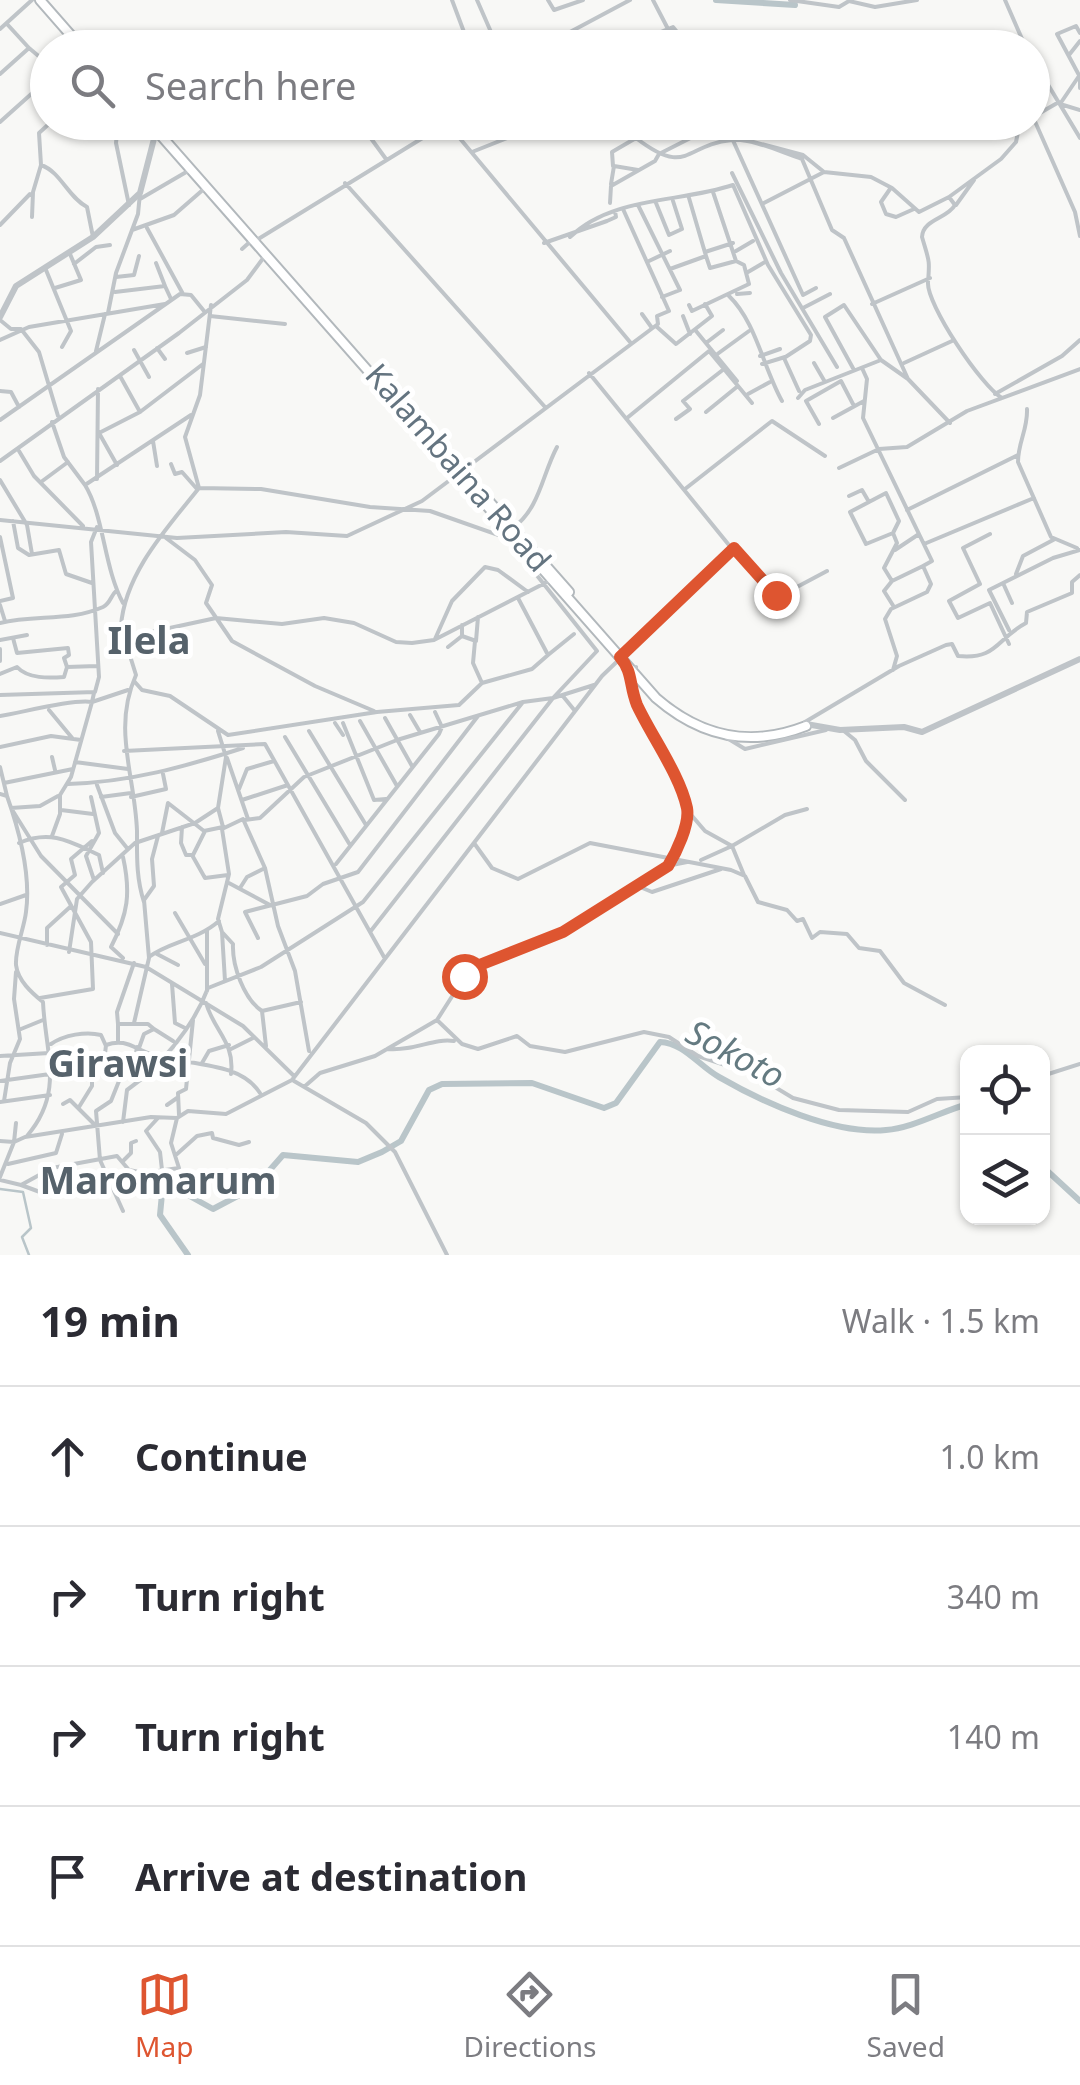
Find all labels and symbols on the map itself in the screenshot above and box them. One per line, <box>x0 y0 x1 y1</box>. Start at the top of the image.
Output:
street label: Kalambaina Road <box>357 354 561 580</box>
route end <box>754 573 800 619</box>
district label: Ilela <box>108 613 190 665</box>
route start <box>442 954 488 1000</box>
water label: Sokoto <box>679 1008 793 1098</box>
district label: Girawsi <box>48 1036 188 1088</box>
district label: Maromarum <box>39 1153 277 1205</box>

